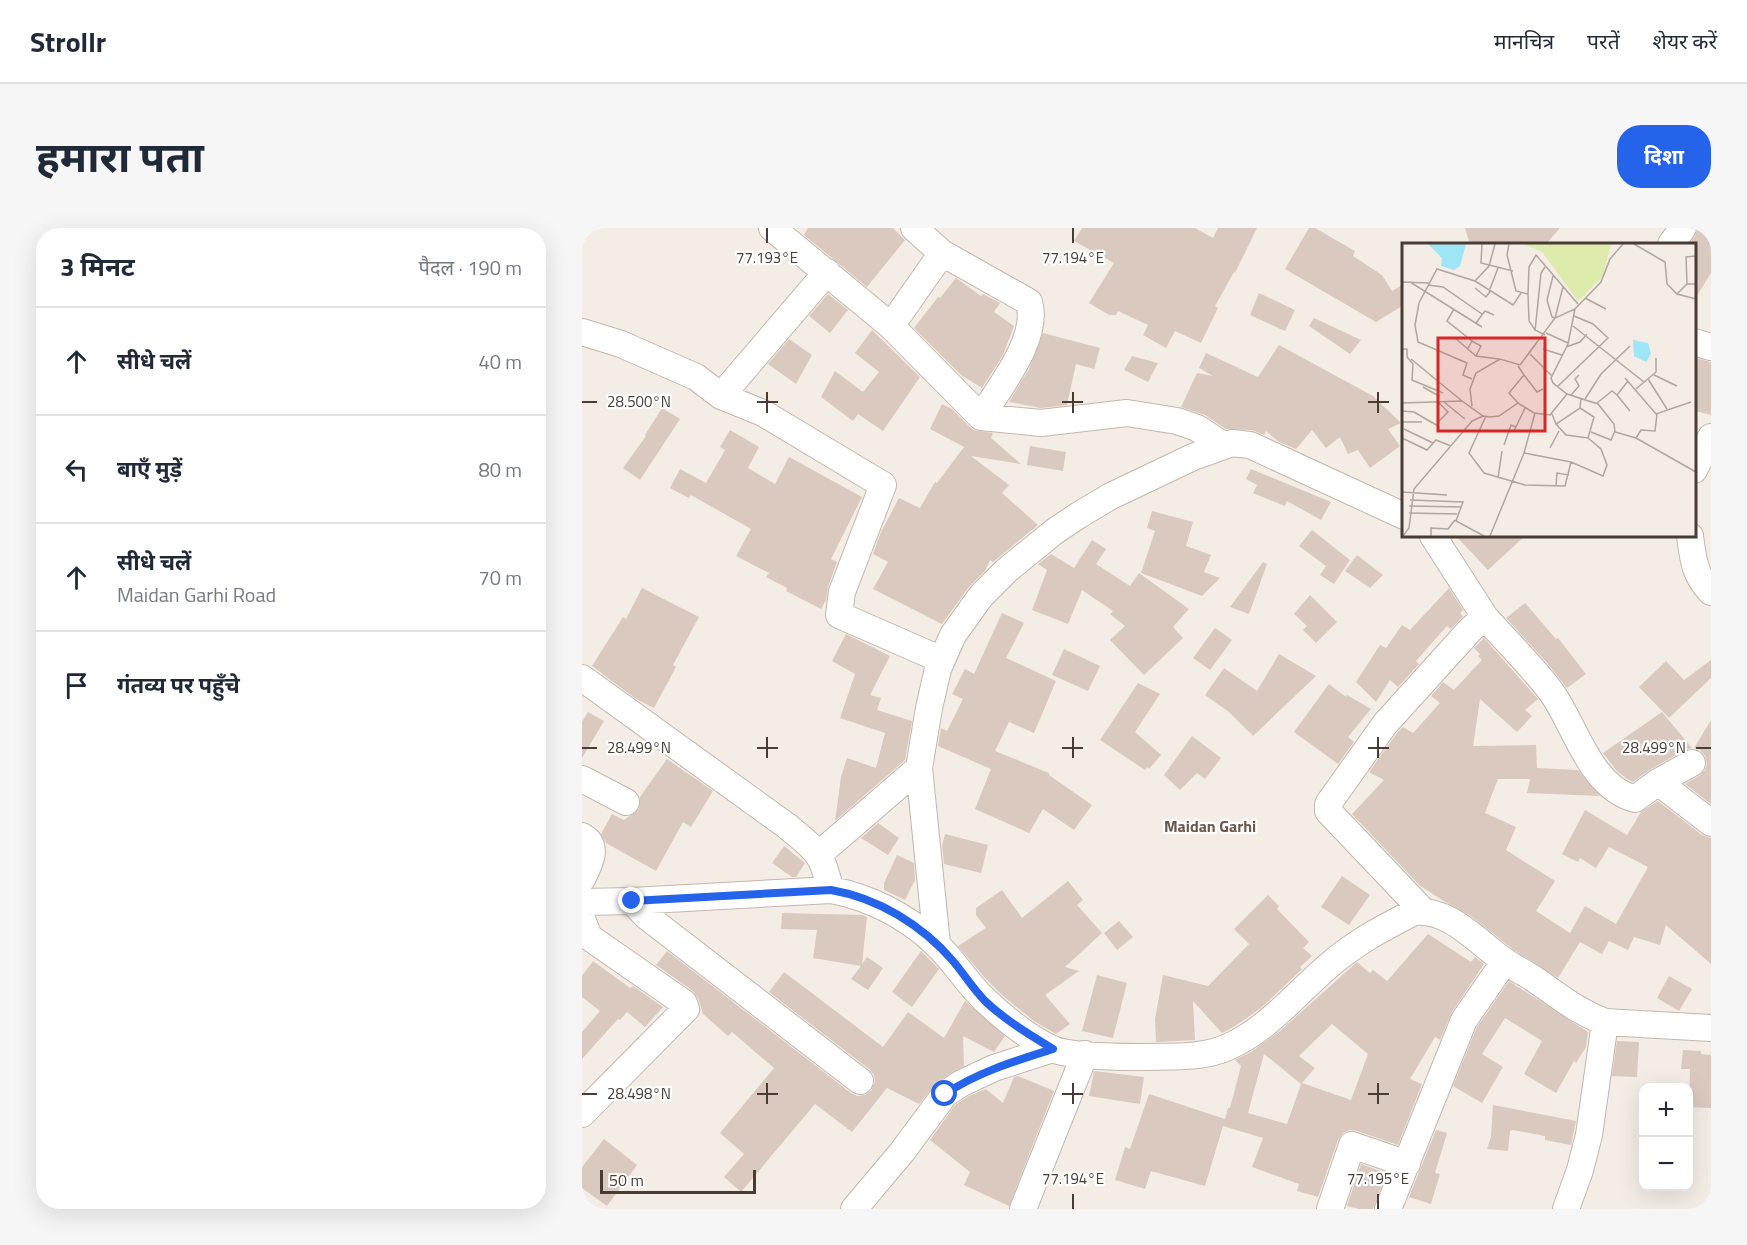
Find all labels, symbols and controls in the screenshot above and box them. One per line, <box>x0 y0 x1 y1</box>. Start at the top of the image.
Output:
text: Strollr <box>30 20 106 63</box>
text: मानचित्र <box>1494 25 1554 57</box>
text: परतें <box>1587 25 1620 57</box>
text: शेयर करें <box>1653 25 1717 57</box>
text: हमारा पता <box>36 124 204 188</box>
button: दिशा <box>1617 125 1711 188</box>
inset map <box>1402 243 1696 537</box>
text: 77.193°E <box>736 246 798 269</box>
text: 77.194°E <box>1042 246 1104 269</box>
text: 3 मिनट <box>60 247 135 286</box>
text: पैदल · 190 m <box>419 252 522 283</box>
text: सीधे चलें <box>117 344 191 378</box>
icon: ahead <box>60 345 93 378</box>
text: 40 m <box>478 346 522 377</box>
text: 28.500°N <box>607 390 671 413</box>
text: बाएँ मुड़ें <box>117 452 182 486</box>
icon: left <box>60 453 93 486</box>
text: 80 m <box>478 454 522 485</box>
text: सीधे चलें <box>117 545 191 579</box>
icon: ahead <box>60 561 93 594</box>
text: 70 m <box>478 562 522 593</box>
text: Maidan Garhi Road <box>117 579 276 610</box>
text: गंतव्य पर पहुँचे <box>117 668 240 702</box>
icon: arrive <box>60 669 93 702</box>
text: 28.499°N <box>607 736 671 759</box>
text: 28.499°N <box>1622 736 1686 759</box>
district label: Maidan Garhi <box>1164 814 1256 838</box>
route end <box>618 887 644 913</box>
route start <box>931 1080 957 1106</box>
text: 28.498°N <box>607 1082 671 1105</box>
map controls <box>1639 1083 1693 1191</box>
button: + <box>1639 1083 1693 1137</box>
button: − <box>1639 1137 1693 1191</box>
scale bar <box>600 1167 756 1194</box>
text: 77.194°E <box>1042 1167 1104 1190</box>
text: 77.195°E <box>1347 1167 1409 1190</box>
text: 50 m <box>609 1168 644 1192</box>

